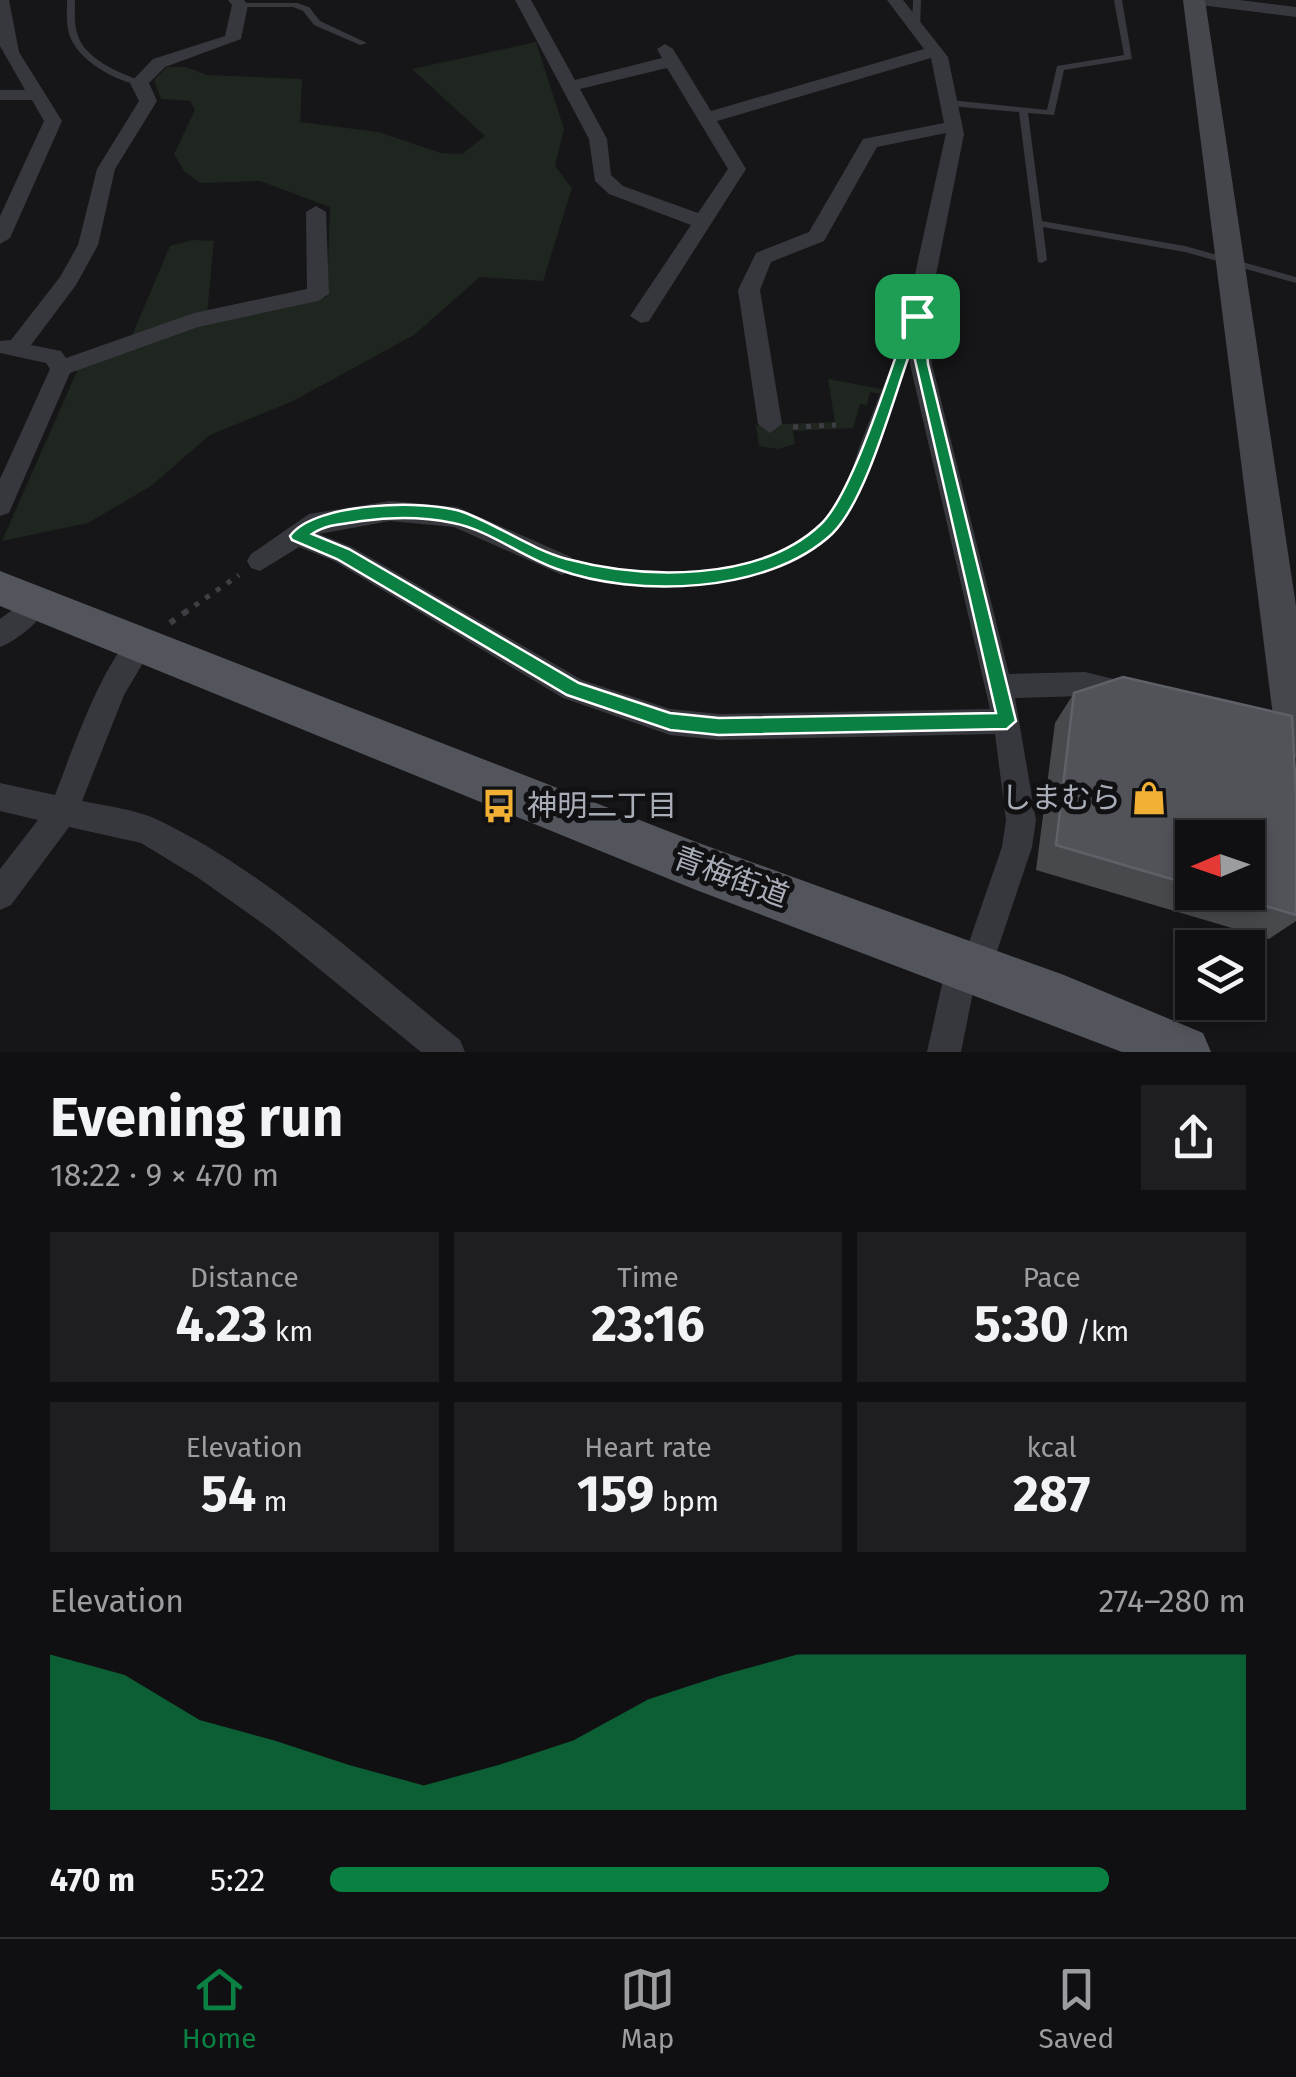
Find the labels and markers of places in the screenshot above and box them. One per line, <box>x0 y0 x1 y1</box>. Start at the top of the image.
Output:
pin <box>875 274 960 359</box>
shop icon: しまむら <box>1130 779 1168 817</box>
place label: しまむら <box>1001 780 1121 816</box>
bus stop icon: 神明二丁目 <box>480 787 518 825</box>
place label: 神明二丁目 <box>527 788 677 824</box>

